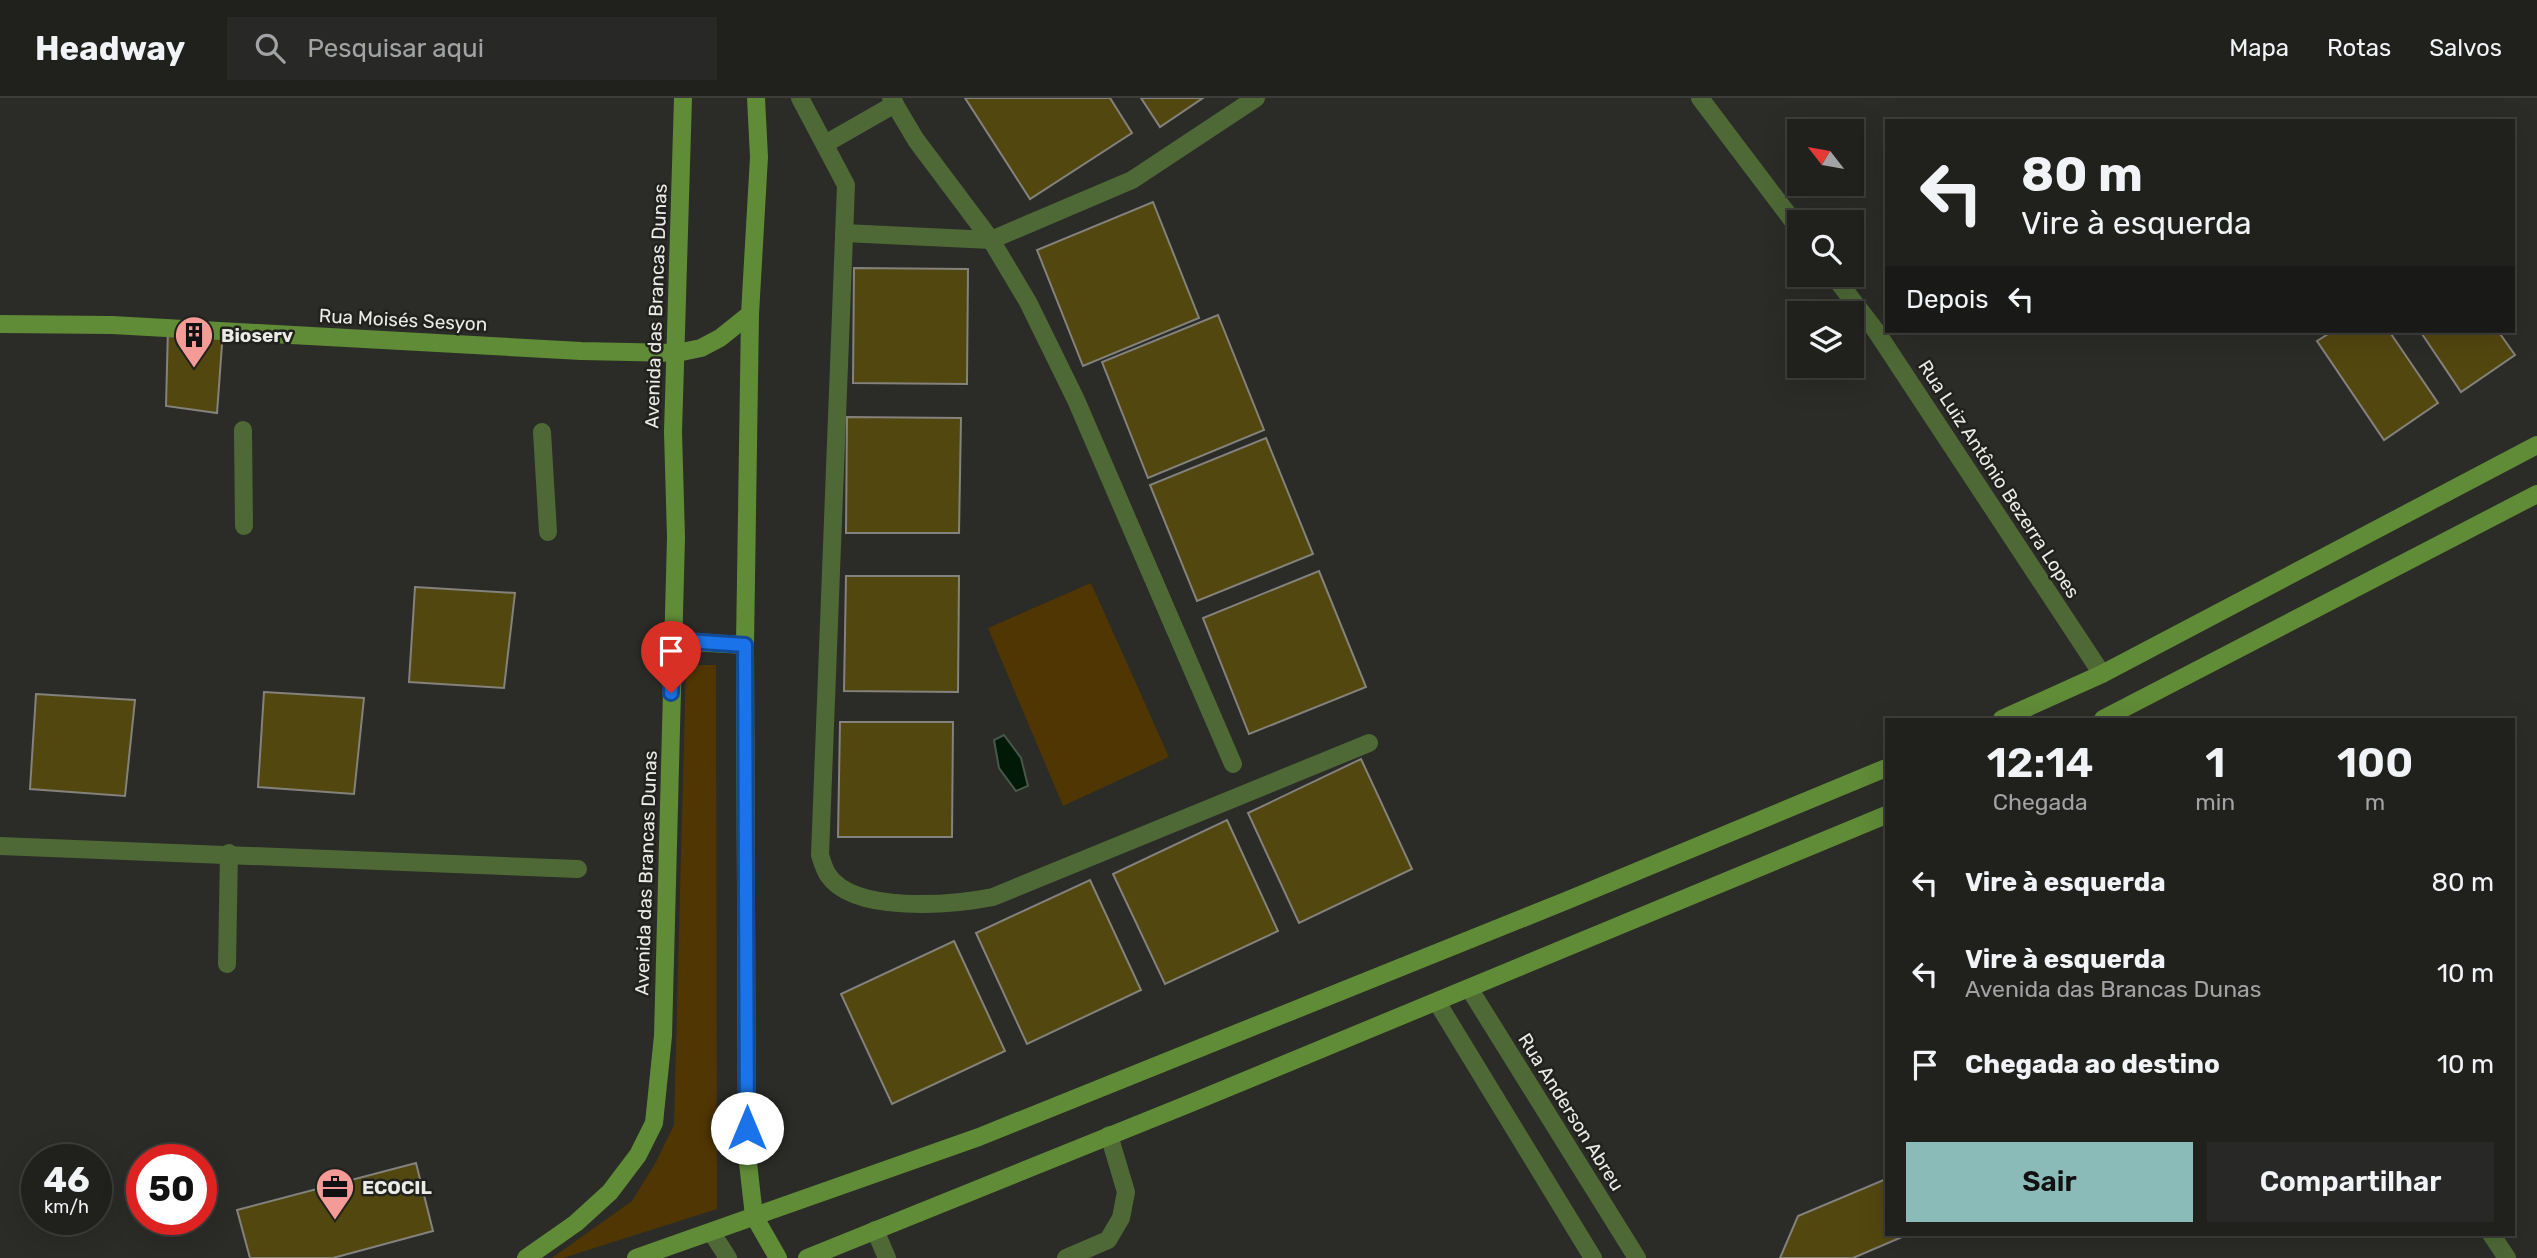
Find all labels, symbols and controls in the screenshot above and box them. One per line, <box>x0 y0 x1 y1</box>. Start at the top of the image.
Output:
search box <box>227 17 717 80</box>
text: Headway <box>35 29 185 68</box>
icon: search <box>251 29 289 67</box>
text: Pesquisar aqui <box>307 33 484 64</box>
text: Mapa <box>2229 34 2289 62</box>
text: Rotas <box>2327 34 2391 62</box>
text: Salvos <box>2429 34 2502 62</box>
north arrow <box>1787 119 1864 196</box>
map controls <box>1787 119 1864 378</box>
text: 80 m <box>2021 145 2143 203</box>
icon: left <box>1906 147 1997 238</box>
street label: Avenida das Brancas Dunas <box>640 183 672 429</box>
text: Vire à esquerda <box>2021 204 2252 242</box>
button: search <box>1787 210 1864 287</box>
icon: left <box>2002 280 2040 318</box>
text: Depois <box>1906 284 1988 315</box>
button: layers <box>1787 301 1864 378</box>
street label: Rua Moisés Sesyon <box>318 304 488 336</box>
building icon: Bioserv <box>173 314 215 369</box>
place label: Bioserv <box>221 324 293 347</box>
street label: Rua Luiz Antônio Bezerra Lopes <box>1913 356 2085 602</box>
pin <box>641 621 701 693</box>
icon: arrive <box>652 632 690 670</box>
text: 12:14 <box>1987 738 2094 788</box>
text: 1 <box>2205 738 2225 788</box>
text: 100 <box>2337 738 2413 788</box>
street label: Avenida das Brancas Dunas <box>630 750 662 996</box>
text: Chegada <box>1993 788 2088 816</box>
text: min <box>2195 788 2235 816</box>
text: m <box>2365 788 2385 816</box>
icon: left <box>1906 864 1944 902</box>
text: Vire à esquerda <box>1965 867 2166 898</box>
text: 80 m <box>2431 867 2494 898</box>
text: Vire à esquerda <box>1965 944 2166 975</box>
icon: left <box>1906 955 1944 993</box>
text: 10 m <box>2437 958 2494 989</box>
text: Avenida das Brancas Dunas <box>1965 975 2262 1003</box>
street label: Rua Anderson Abreu <box>1513 1029 1629 1195</box>
icon: arrive <box>1906 1046 1944 1084</box>
text: Chegada ao destino <box>1965 1049 2220 1080</box>
text: 10 m <box>2437 1049 2494 1080</box>
position arrow <box>710 1091 784 1165</box>
button: Sair <box>1906 1142 2193 1222</box>
button: Compartilhar <box>2207 1142 2494 1222</box>
speed limit sign: 50 <box>126 1144 217 1235</box>
text: 46 <box>43 1159 90 1201</box>
office icon: ECOCIL <box>314 1166 356 1221</box>
place label: ECOCIL <box>362 1176 432 1199</box>
text: km/h <box>44 1196 89 1218</box>

